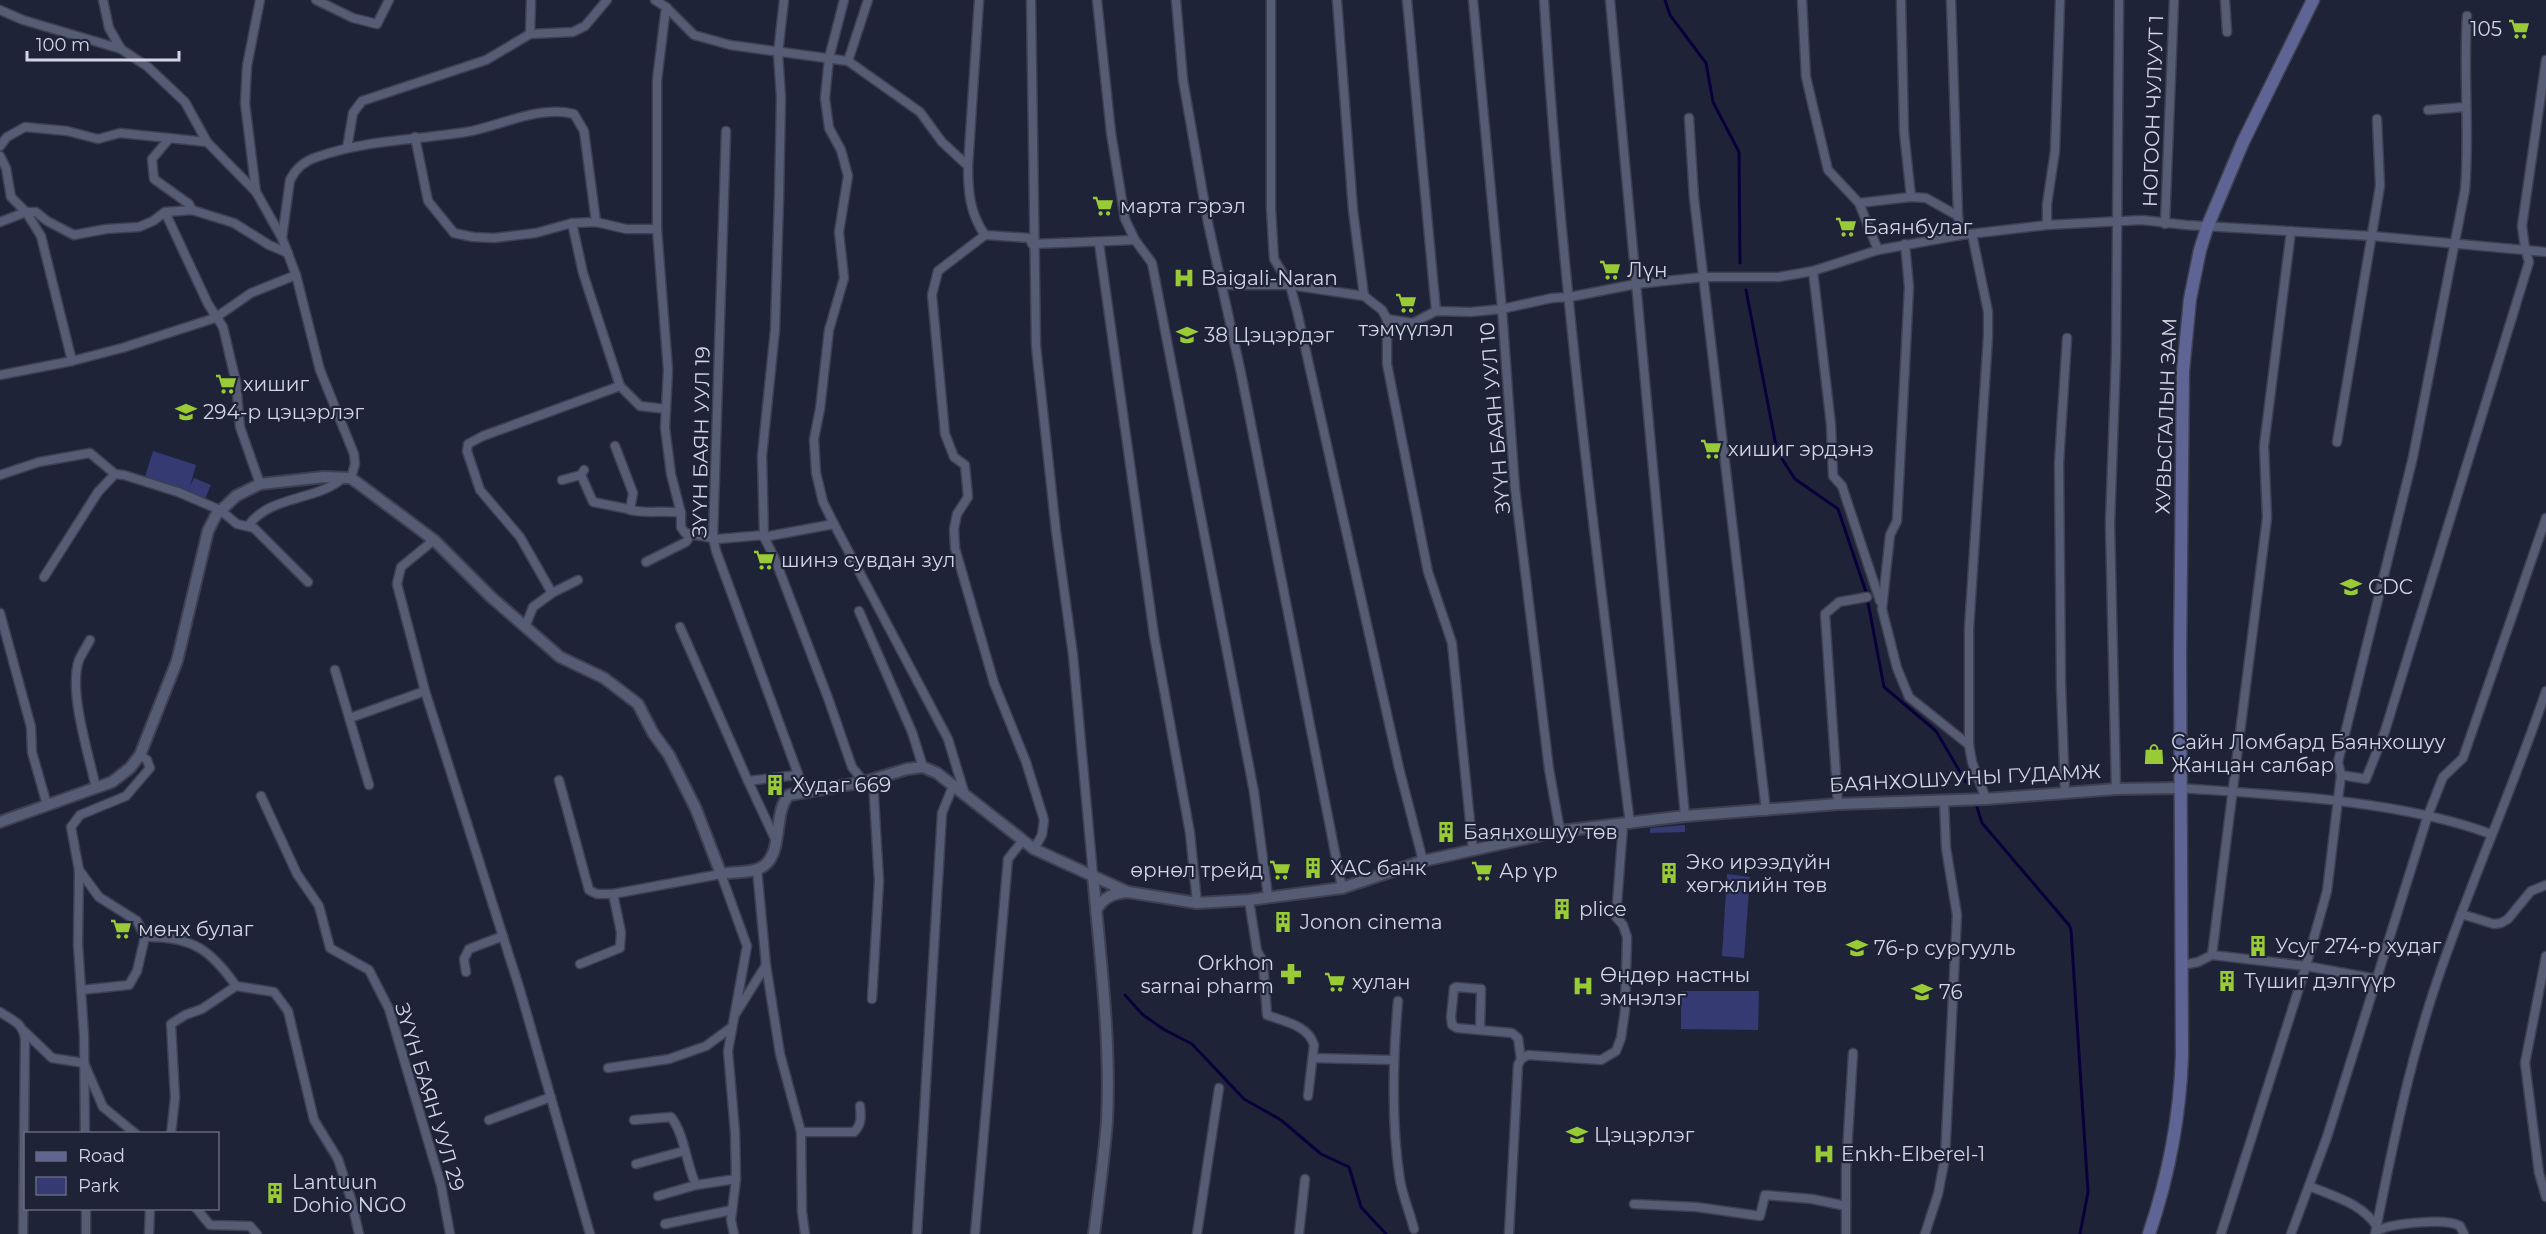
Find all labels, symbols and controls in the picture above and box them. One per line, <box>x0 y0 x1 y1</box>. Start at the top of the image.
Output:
street label: НОГООН ЧУЛУУТ 1 <box>2138 15 2168 207</box>
place label: 105 <box>2470 17 2502 41</box>
supermarket icon: 105 <box>2507 17 2531 41</box>
scale bar <box>27 24 178 62</box>
text: 100 m <box>36 34 90 56</box>
supermarket icon: марта гэрэл <box>1091 194 1115 218</box>
place label: марта гэрэл <box>1120 194 1246 218</box>
supermarket icon: Баянбулаг <box>1834 215 1858 239</box>
place label: Баянбулаг <box>1863 215 1973 239</box>
supermarket icon: Лүн <box>1598 258 1622 282</box>
place label: Лүн <box>1627 258 1667 282</box>
hospital icon: Baigali-Naran <box>1172 266 1196 290</box>
place label: Baigali-Naran <box>1201 266 1338 290</box>
supermarket icon: тэмүүлэл <box>1394 291 1418 315</box>
place label: тэмүүлэл <box>1358 317 1454 341</box>
street label: ХУВЬСГАЛЫН ЗАМ <box>2151 317 2181 515</box>
street label: ЗҮҮН БАЯН УУЛ 10 <box>1475 321 1515 515</box>
school or university icon: 38 Цэцэрдэг <box>1175 323 1199 347</box>
place label: 38 Цэцэрдэг <box>1204 323 1334 347</box>
street label: ЗҮҮН БАЯН УУЛ 19 <box>687 346 715 538</box>
supermarket icon: хишиг <box>214 372 238 396</box>
place label: хишиг <box>243 372 310 396</box>
school or university icon: 294-р цэцэрлэг <box>174 400 198 424</box>
place label: 294-р цэцэрлэг <box>203 400 364 424</box>
supermarket icon: хишиг эрдэнэ <box>1699 437 1723 461</box>
place label: хишиг эрдэнэ <box>1728 437 1874 461</box>
supermarket icon: шинэ сувдан зул <box>752 548 776 572</box>
place label: шинэ сувдан зул <box>781 548 955 572</box>
school or university icon: CDC <box>2339 575 2363 599</box>
place label: CDC <box>2368 575 2413 599</box>
place label: Сайн Ломбард Баянхошуу Жанцан салбар <box>2171 730 2446 777</box>
shop icon: Сайн Ломбард Баянхошуу Жанцан салбар <box>2142 742 2166 766</box>
street label: БАЯНХОШУУНЫ ГУДАМЖ <box>1829 759 2101 797</box>
building icon: Худаг 669 <box>763 773 787 797</box>
place label: Худаг 669 <box>792 773 891 797</box>
building icon: Баянхошуу төв <box>1434 820 1458 844</box>
place label: Баянхошуу төв <box>1463 820 1618 844</box>
place label: Эко ирээдүйн хөгжлийн төв <box>1686 850 1831 897</box>
building icon: ХАС банк <box>1301 856 1325 880</box>
place label: ХАС банк <box>1330 856 1427 880</box>
place label: өрнөл трейд <box>1130 858 1263 882</box>
supermarket icon: өрнөл трейд <box>1268 858 1292 882</box>
supermarket icon: Ар үр <box>1470 859 1494 883</box>
place label: Ар үр <box>1499 859 1558 883</box>
building icon: Эко ирээдүйн хөгжлийн төв <box>1657 861 1681 885</box>
building icon: plice <box>1550 897 1574 921</box>
place label: plice <box>1579 897 1626 921</box>
building icon: Jonon cinema <box>1271 910 1295 934</box>
place label: Jonon cinema <box>1299 910 1443 934</box>
supermarket icon: мөнх булаг <box>109 917 133 941</box>
place label: мөнх булаг <box>138 917 254 941</box>
building icon: Усуг 274-р худаг <box>2246 934 2270 958</box>
place label: Усуг 274-р худаг <box>2275 934 2442 958</box>
school or university icon: 76-р сургууль <box>1845 936 1869 960</box>
place label: 76-р сургууль <box>1874 936 2015 960</box>
place label: Orkhon sarnai pharm <box>1141 951 1274 998</box>
pharmacy icon: Orkhon sarnai pharm <box>1279 962 1303 986</box>
place label: Өндөр настны эмнэлэг <box>1600 963 1750 1010</box>
building icon: Түшиг дэлгүүр <box>2215 969 2239 993</box>
place label: Түшиг дэлгүүр <box>2244 969 2396 993</box>
supermarket icon: хулан <box>1323 970 1347 994</box>
place label: хулан <box>1352 970 1411 994</box>
hospital icon: Өндөр настны эмнэлэг <box>1571 974 1595 998</box>
school or university icon: 76 <box>1910 980 1934 1004</box>
place label: 76 <box>1939 980 1963 1004</box>
street label: ЗҮҮН БАЯН УУЛ 29 <box>390 1000 470 1194</box>
school or university icon: Цэцэрлэг <box>1565 1123 1589 1147</box>
place label: Цэцэрлэг <box>1594 1123 1695 1147</box>
legend <box>24 1132 219 1210</box>
hospital icon: Enkh-Elberel-1 <box>1812 1142 1836 1166</box>
place label: Enkh-Elberel-1 <box>1841 1142 1985 1166</box>
text: Road <box>78 1145 125 1167</box>
place label: Lantuun Dohio NGO <box>292 1170 406 1217</box>
text: Park <box>78 1175 119 1197</box>
building icon: Lantuun Dohio NGO <box>263 1181 287 1205</box>

